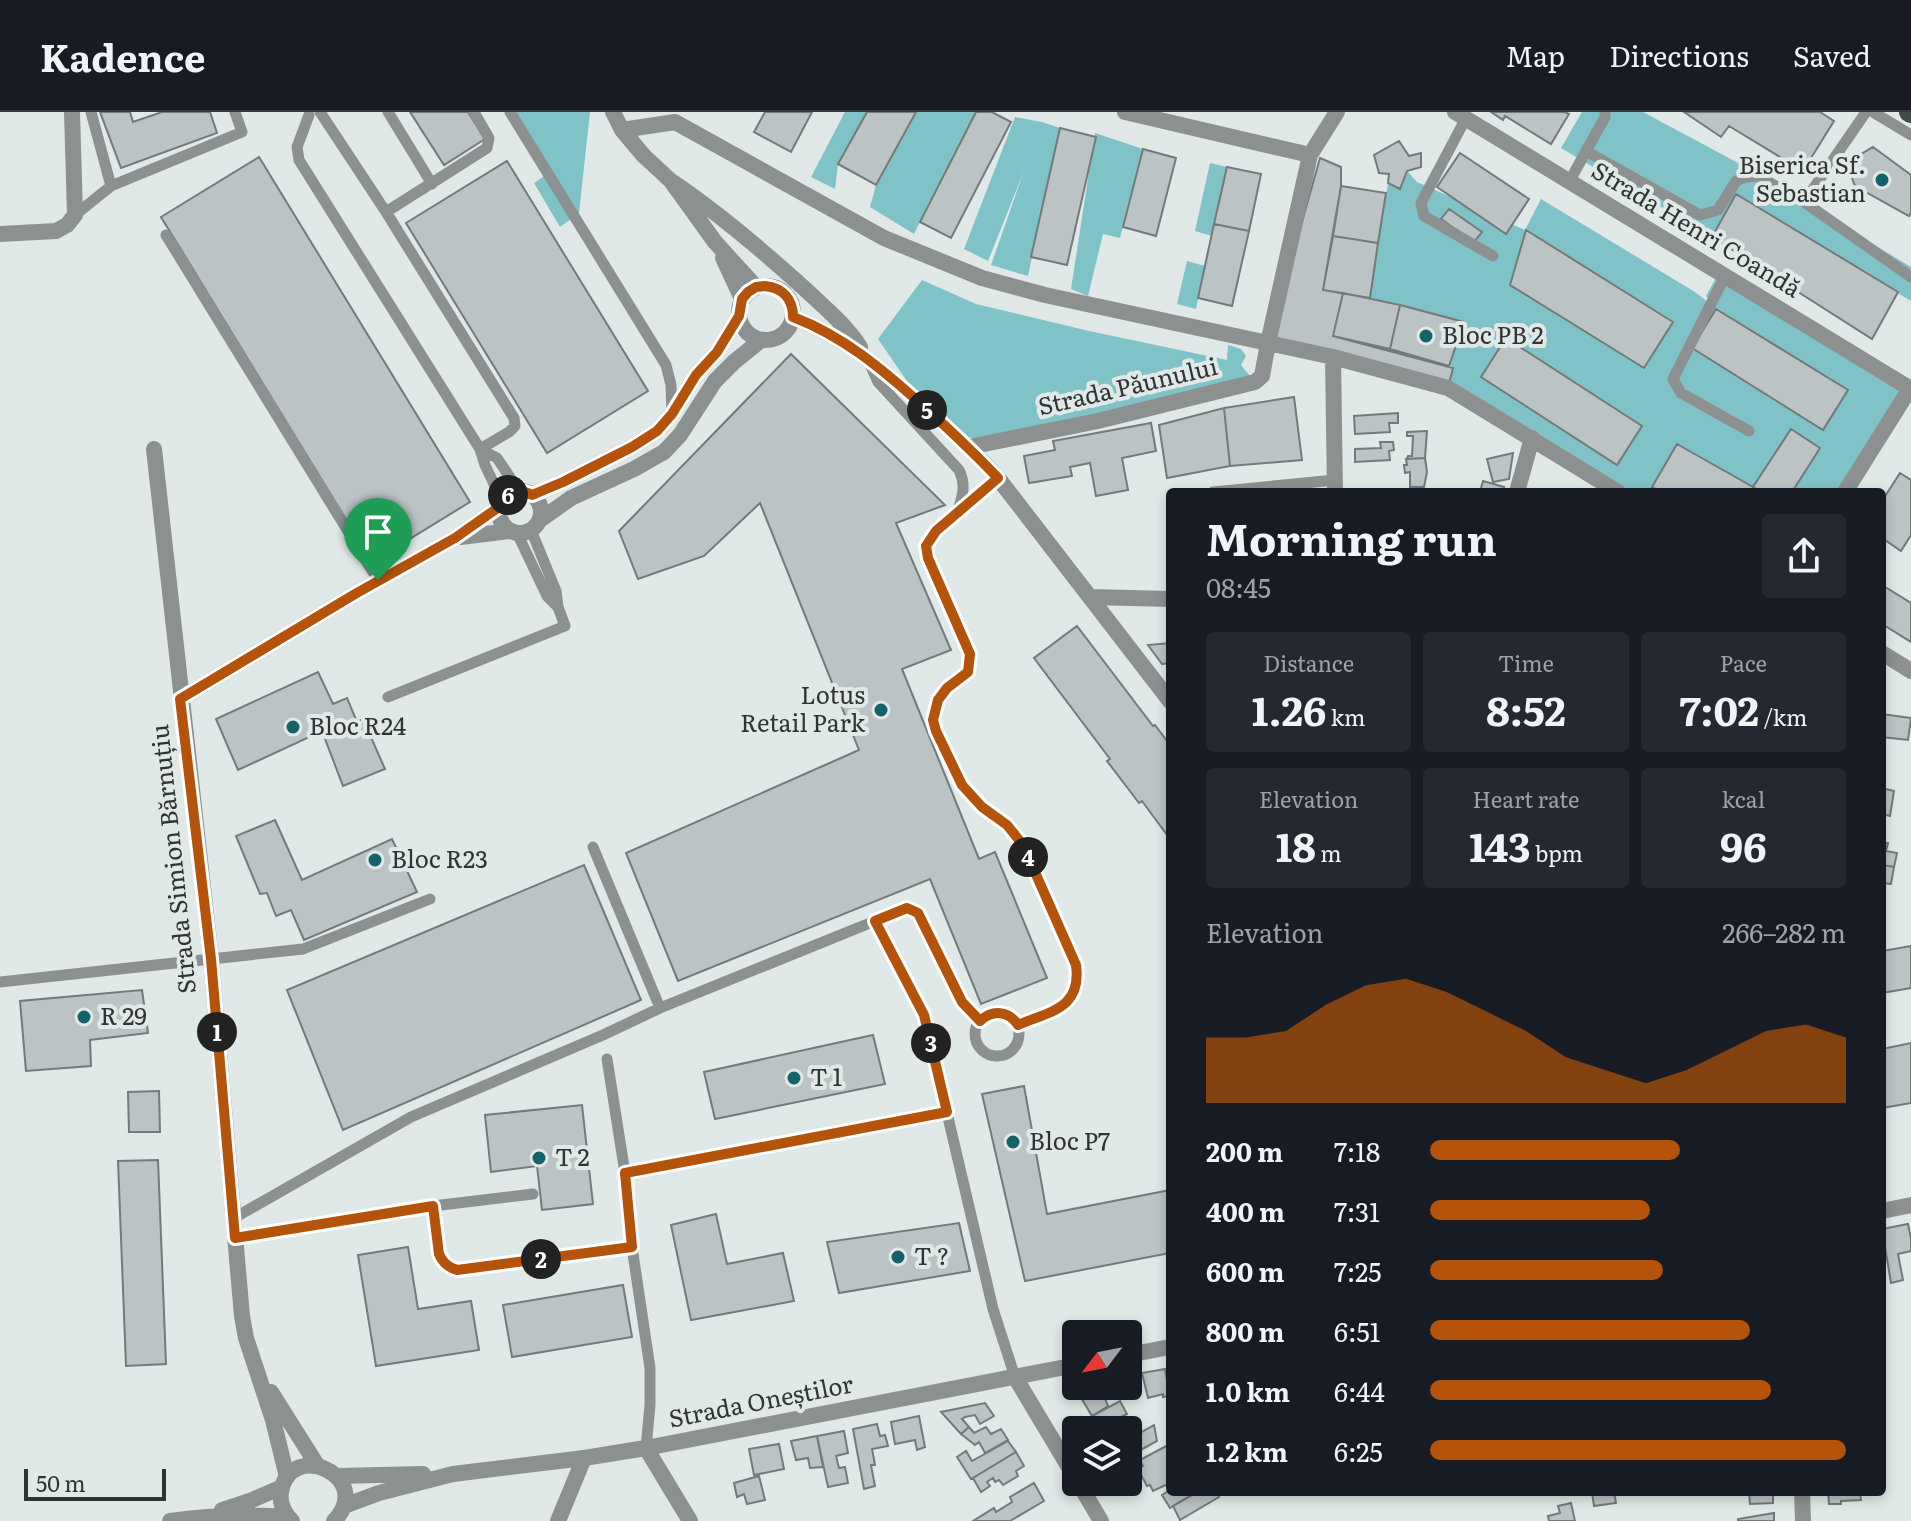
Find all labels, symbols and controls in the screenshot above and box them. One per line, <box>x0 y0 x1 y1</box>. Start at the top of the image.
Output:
text: Kadence <box>40 27 206 84</box>
text: Map <box>1506 34 1565 76</box>
text: Directions <box>1609 34 1749 76</box>
text: Saved <box>1793 34 1871 76</box>
place label: Biserica Sf. Sebastian <box>1739 146 1866 209</box>
street label: Strada Henri Coandă <box>1586 151 1809 304</box>
marker: Biserica Sf. Sebastian <box>1873 171 1891 189</box>
place label: Bloc PB 2 <box>1442 316 1544 351</box>
marker: Bloc PB 2 <box>1417 327 1435 345</box>
street label: Strada Păunului <box>1034 347 1221 422</box>
pin: 5 <box>907 390 947 430</box>
text: 5 <box>921 393 933 426</box>
pin: 6 <box>488 475 528 515</box>
text: 6 <box>502 478 514 511</box>
pin <box>344 498 412 580</box>
text: Morning run <box>1206 504 1497 570</box>
icon: arrive <box>356 510 400 554</box>
button: share <box>1762 514 1846 598</box>
text: 08:45 <box>1206 567 1271 606</box>
text: Distance <box>1263 646 1354 679</box>
text: Time <box>1498 646 1554 679</box>
text: Pace <box>1720 646 1767 679</box>
place label: Lotus Retail Park <box>740 676 865 739</box>
text: 1.26 <box>1252 679 1326 738</box>
text: 8:52 <box>1486 679 1566 738</box>
text: 7:02 <box>1679 679 1759 738</box>
text: km <box>1326 700 1365 733</box>
text: /km <box>1759 700 1807 733</box>
marker: Lotus Retail Park <box>872 701 890 719</box>
place label: Bloc R24 <box>309 707 406 742</box>
marker: Bloc R24 <box>284 718 302 736</box>
street label: Strada Simion Bărnuțiu <box>140 723 203 996</box>
text: Elevation <box>1259 782 1358 815</box>
text: Heart rate <box>1473 782 1579 815</box>
text: kcal <box>1722 782 1765 815</box>
text: 18 <box>1276 815 1316 874</box>
text: 143 <box>1469 815 1531 874</box>
text: 96 <box>1720 815 1767 874</box>
text: m <box>1316 836 1342 869</box>
text: bpm <box>1531 836 1583 869</box>
pin: 4 <box>1008 837 1048 877</box>
place label: Bloc R23 <box>391 840 488 875</box>
text: 4 <box>1021 840 1035 873</box>
marker: Bloc R23 <box>366 851 384 869</box>
text: Elevation <box>1206 912 1324 951</box>
text: 266–282 m <box>1722 912 1846 951</box>
place label: R 29 <box>100 997 147 1032</box>
marker: R 29 <box>75 1008 93 1026</box>
pin: 1 <box>197 1012 237 1052</box>
text: 1 <box>212 1015 222 1048</box>
pin: 3 <box>911 1023 951 1063</box>
text: 3 <box>925 1026 937 1059</box>
place label: T 1 <box>810 1058 843 1093</box>
marker: T 1 <box>785 1069 803 1087</box>
place label: Bloc P7 <box>1029 1122 1110 1157</box>
text: 200 m <box>1206 1131 1283 1170</box>
text: 7:18 <box>1334 1131 1380 1170</box>
marker: Bloc P7 <box>1004 1133 1022 1151</box>
place label: T 2 <box>555 1138 590 1173</box>
marker: T 2 <box>530 1149 548 1167</box>
text: 400 m <box>1206 1191 1285 1230</box>
text: 7:31 <box>1334 1191 1380 1230</box>
place label: T ? <box>914 1237 949 1272</box>
pin: 2 <box>521 1239 561 1279</box>
text: 2 <box>535 1242 547 1275</box>
marker: T ? <box>889 1248 907 1266</box>
text: 600 m <box>1206 1251 1284 1290</box>
text: 7:25 <box>1334 1251 1381 1290</box>
text: 800 m <box>1206 1311 1284 1350</box>
text: 6:51 <box>1334 1311 1380 1350</box>
north arrow <box>1062 1320 1142 1400</box>
map controls <box>1062 1320 1142 1496</box>
street label: Strada Oneștilor <box>665 1364 856 1435</box>
text: 1.0 km <box>1206 1371 1290 1410</box>
text: 6:44 <box>1334 1371 1385 1410</box>
button: layers <box>1062 1416 1142 1496</box>
text: 1.2 km <box>1206 1431 1288 1470</box>
text: 6:25 <box>1334 1431 1383 1470</box>
scale bar <box>24 1465 166 1501</box>
text: 50 m <box>36 1466 86 1499</box>

